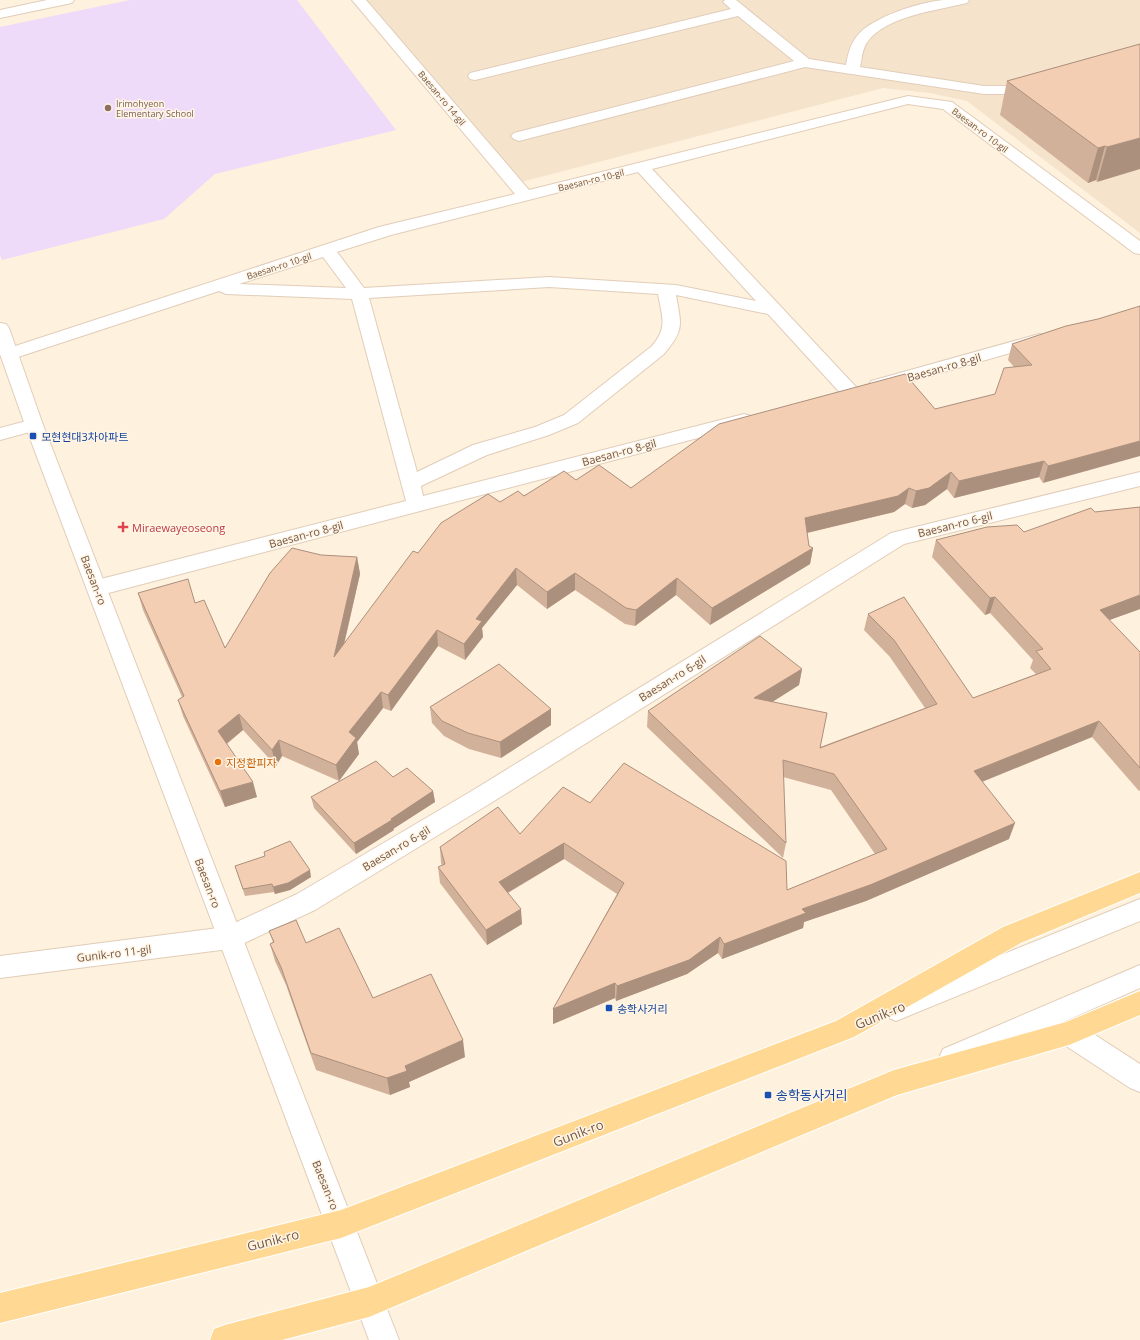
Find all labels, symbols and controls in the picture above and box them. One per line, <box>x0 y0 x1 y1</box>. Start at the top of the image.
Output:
street label: Baesan-ro 14-gil <box>415 68 469 128</box>
place label: Irimohyeon Elementary School <box>116 97 194 120</box>
marker: Irimohyeon Elementary School <box>103 103 113 113</box>
street label: Baesan-ro 10-gil <box>949 104 1011 156</box>
street label: Baesan-ro 10-gil <box>557 166 625 194</box>
street label: Baesan-ro 10-gil <box>245 249 313 283</box>
street label: Baesan-ro 8-gil <box>905 349 983 385</box>
place label: 모현현대3차아파트 <box>41 429 128 444</box>
marker: 모현현대3차아파트 <box>28 431 38 441</box>
street label: Baesan-ro 8-gil <box>580 435 658 469</box>
street label: Baesan-ro 6-gil <box>916 507 994 541</box>
street label: Baesan-ro 8-gil <box>267 517 345 551</box>
place label: Miraewayeoseong <box>132 520 225 535</box>
marker: Miraewayeoseong <box>117 521 129 533</box>
street label: Baesan-ro <box>78 553 110 607</box>
street label: Baesan-ro 6-gil <box>636 651 708 705</box>
place label: 지정환피자 <box>226 755 277 770</box>
marker: 지정환피자 <box>213 757 223 767</box>
street label: Baesan-ro 6-gil <box>359 822 433 874</box>
street label: Baesan-ro <box>192 856 224 910</box>
street label: Gunik-ro 11-gil <box>76 941 152 965</box>
street label: Gunik-ro <box>852 997 908 1033</box>
place label: 송학사거리 <box>617 1001 668 1016</box>
marker: 송학사거리 <box>604 1003 614 1013</box>
place label: 송학동사거리 <box>776 1086 848 1104</box>
marker: 송학동사거리 <box>763 1090 773 1100</box>
street label: Gunik-ro <box>550 1115 606 1151</box>
street label: Baesan-ro <box>309 1158 343 1212</box>
street label: Gunik-ro <box>245 1225 301 1255</box>

